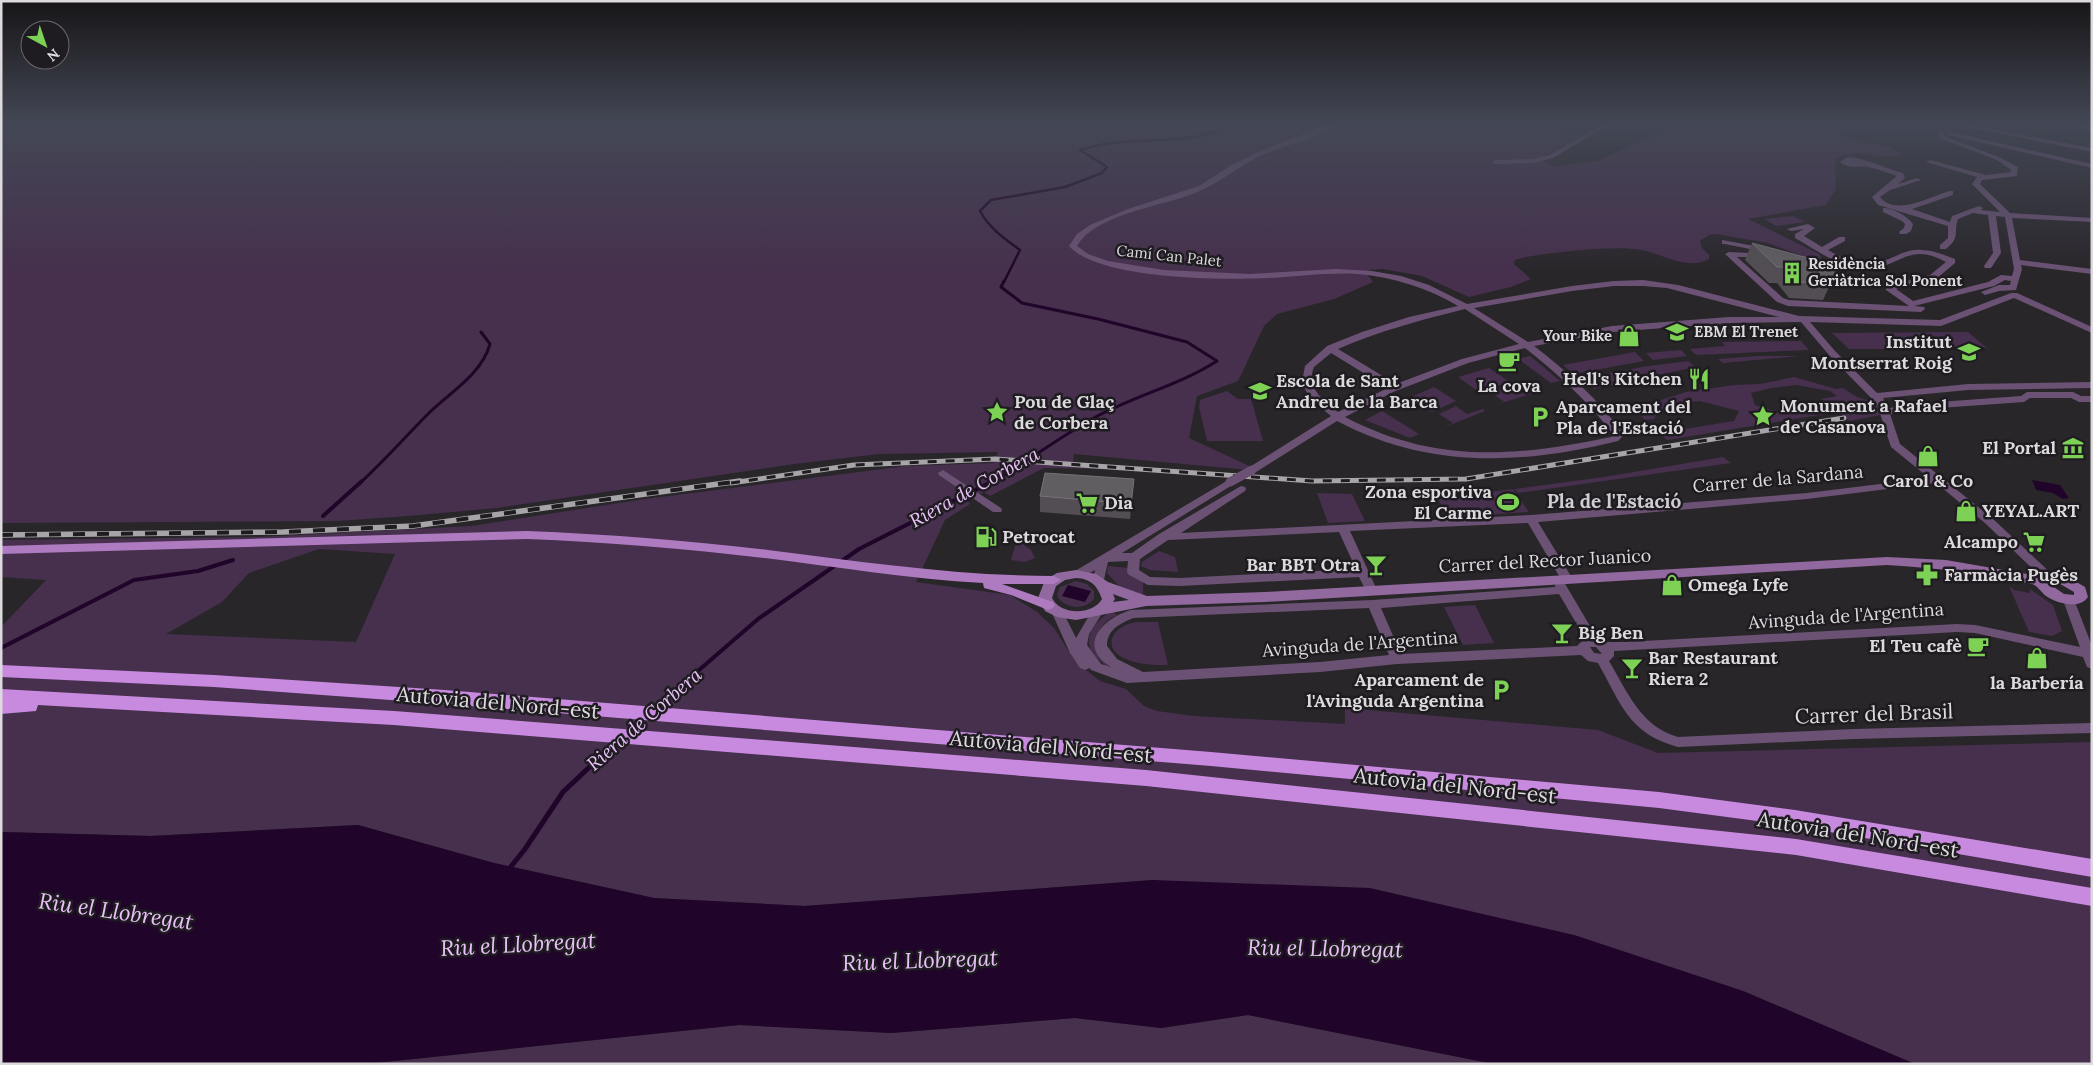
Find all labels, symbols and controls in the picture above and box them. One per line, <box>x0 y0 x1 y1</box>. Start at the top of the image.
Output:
north arrow <box>20 20 70 70</box>
text: N <box>43 45 63 65</box>
street label: Camí Can Palet <box>1115 241 1223 270</box>
place label: Residència Geriàtrica Sol Ponent <box>1808 254 1963 290</box>
building icon: Residència Geriàtrica Sol Ponent <box>1779 260 1805 286</box>
school or university icon: EBM El Trenet <box>1664 319 1690 345</box>
place label: EBM El Trenet <box>1694 322 1799 341</box>
shop icon: Your Bike <box>1616 323 1642 349</box>
place label: Your Bike <box>1543 326 1612 345</box>
place label: Institut Montserrat Roig <box>1811 330 1953 374</box>
school or university icon: Institut Montserrat Roig <box>1956 339 1982 365</box>
cafe icon: La cova <box>1496 348 1522 374</box>
restaurant icon: Hell's Kitchen <box>1686 366 1712 392</box>
place label: Hell's Kitchen <box>1563 367 1683 390</box>
place label: Escola de Sant Andreu de la Barca <box>1276 369 1438 413</box>
place label: La cova <box>1477 374 1541 397</box>
school or university icon: Escola de Sant Andreu de la Barca <box>1247 378 1273 404</box>
place label: Pou de Glaç de Corbera <box>1014 390 1115 434</box>
place label: Monument a Rafael de Casanova <box>1780 394 1948 438</box>
place label: Aparcament del Pla de l'Estació <box>1556 395 1691 439</box>
place icon: Pou de Glaç de Corbera <box>984 399 1010 425</box>
place icon: Monument a Rafael de Casanova <box>1750 403 1776 429</box>
parking icon: Aparcament del Pla de l'Estació <box>1527 404 1553 430</box>
museum icon: El Portal <box>2060 435 2086 461</box>
place label: El Portal <box>1982 436 2056 459</box>
water label: Riera de Corbera <box>905 441 1044 533</box>
shop icon: Carol & Co <box>1915 443 1941 469</box>
street label: Carrer de la Sardana <box>1692 460 1864 497</box>
place label: Carol & Co <box>1883 469 1973 492</box>
place label: Zona esportiva El Carme <box>1365 480 1493 524</box>
sports icon: Zona esportiva El Carme <box>1495 489 1521 515</box>
district label: Pla de l'Estació <box>1547 489 1682 513</box>
supermarket icon: Dia <box>1074 490 1100 516</box>
place label: Dia <box>1104 491 1133 514</box>
shop icon: YEYAL.ART <box>1953 498 1979 524</box>
place label: YEYAL.ART <box>1982 499 2079 522</box>
fuel station icon: Petrocat <box>973 524 999 550</box>
place label: Petrocat <box>1002 525 1076 548</box>
supermarket icon: Alcampo <box>2021 529 2047 555</box>
place label: Alcampo <box>1944 530 2018 553</box>
street label: Carrer del Rector Juanico <box>1438 543 1652 578</box>
bar icon: Bar BBT Otra <box>1363 552 1389 578</box>
place label: Bar BBT Otra <box>1246 553 1361 576</box>
pharmacy icon: Farmàcia Pugès <box>1914 562 1940 588</box>
place label: Farmàcia Pugès <box>1944 563 2078 586</box>
shop icon: Omega Lyfe <box>1659 572 1685 598</box>
place label: Omega Lyfe <box>1688 573 1789 596</box>
street label: Avinguda de l'Argentina <box>1746 597 1945 634</box>
bar icon: Big Ben <box>1549 620 1575 646</box>
place label: Big Ben <box>1578 621 1644 644</box>
street label: Avinguda de l'Argentina <box>1260 625 1459 662</box>
cafe icon: El Teu cafè <box>1965 633 1991 659</box>
place label: El Teu cafè <box>1869 634 1962 657</box>
shop icon: la Barbería <box>2024 645 2050 671</box>
place label: Bar Restaurant Riera 2 <box>1648 646 1779 690</box>
bar icon: Bar Restaurant Riera 2 <box>1619 655 1645 681</box>
water label: Riera de Corbera <box>582 662 707 775</box>
place label: Aparcament de l'Avinguda Argentina <box>1306 668 1485 712</box>
place label: la Barbería <box>1990 671 2084 694</box>
parking icon: Aparcament de l'Avinguda Argentina <box>1488 677 1514 703</box>
street label: Autovia del Nord-est <box>395 680 601 725</box>
street label: Carrer del Brasil <box>1794 697 1954 730</box>
street label: Autovia del Nord-est <box>948 724 1154 769</box>
street label: Autovia del Nord-est <box>1352 761 1558 810</box>
street label: Autovia del Nord-est <box>1755 805 1961 864</box>
water label: Riu el Llobregat <box>37 886 195 936</box>
water label: Riu el Llobregat <box>440 926 596 962</box>
water label: Riu el Llobregat <box>1247 933 1403 963</box>
water label: Riu el Llobregat <box>842 943 998 977</box>

